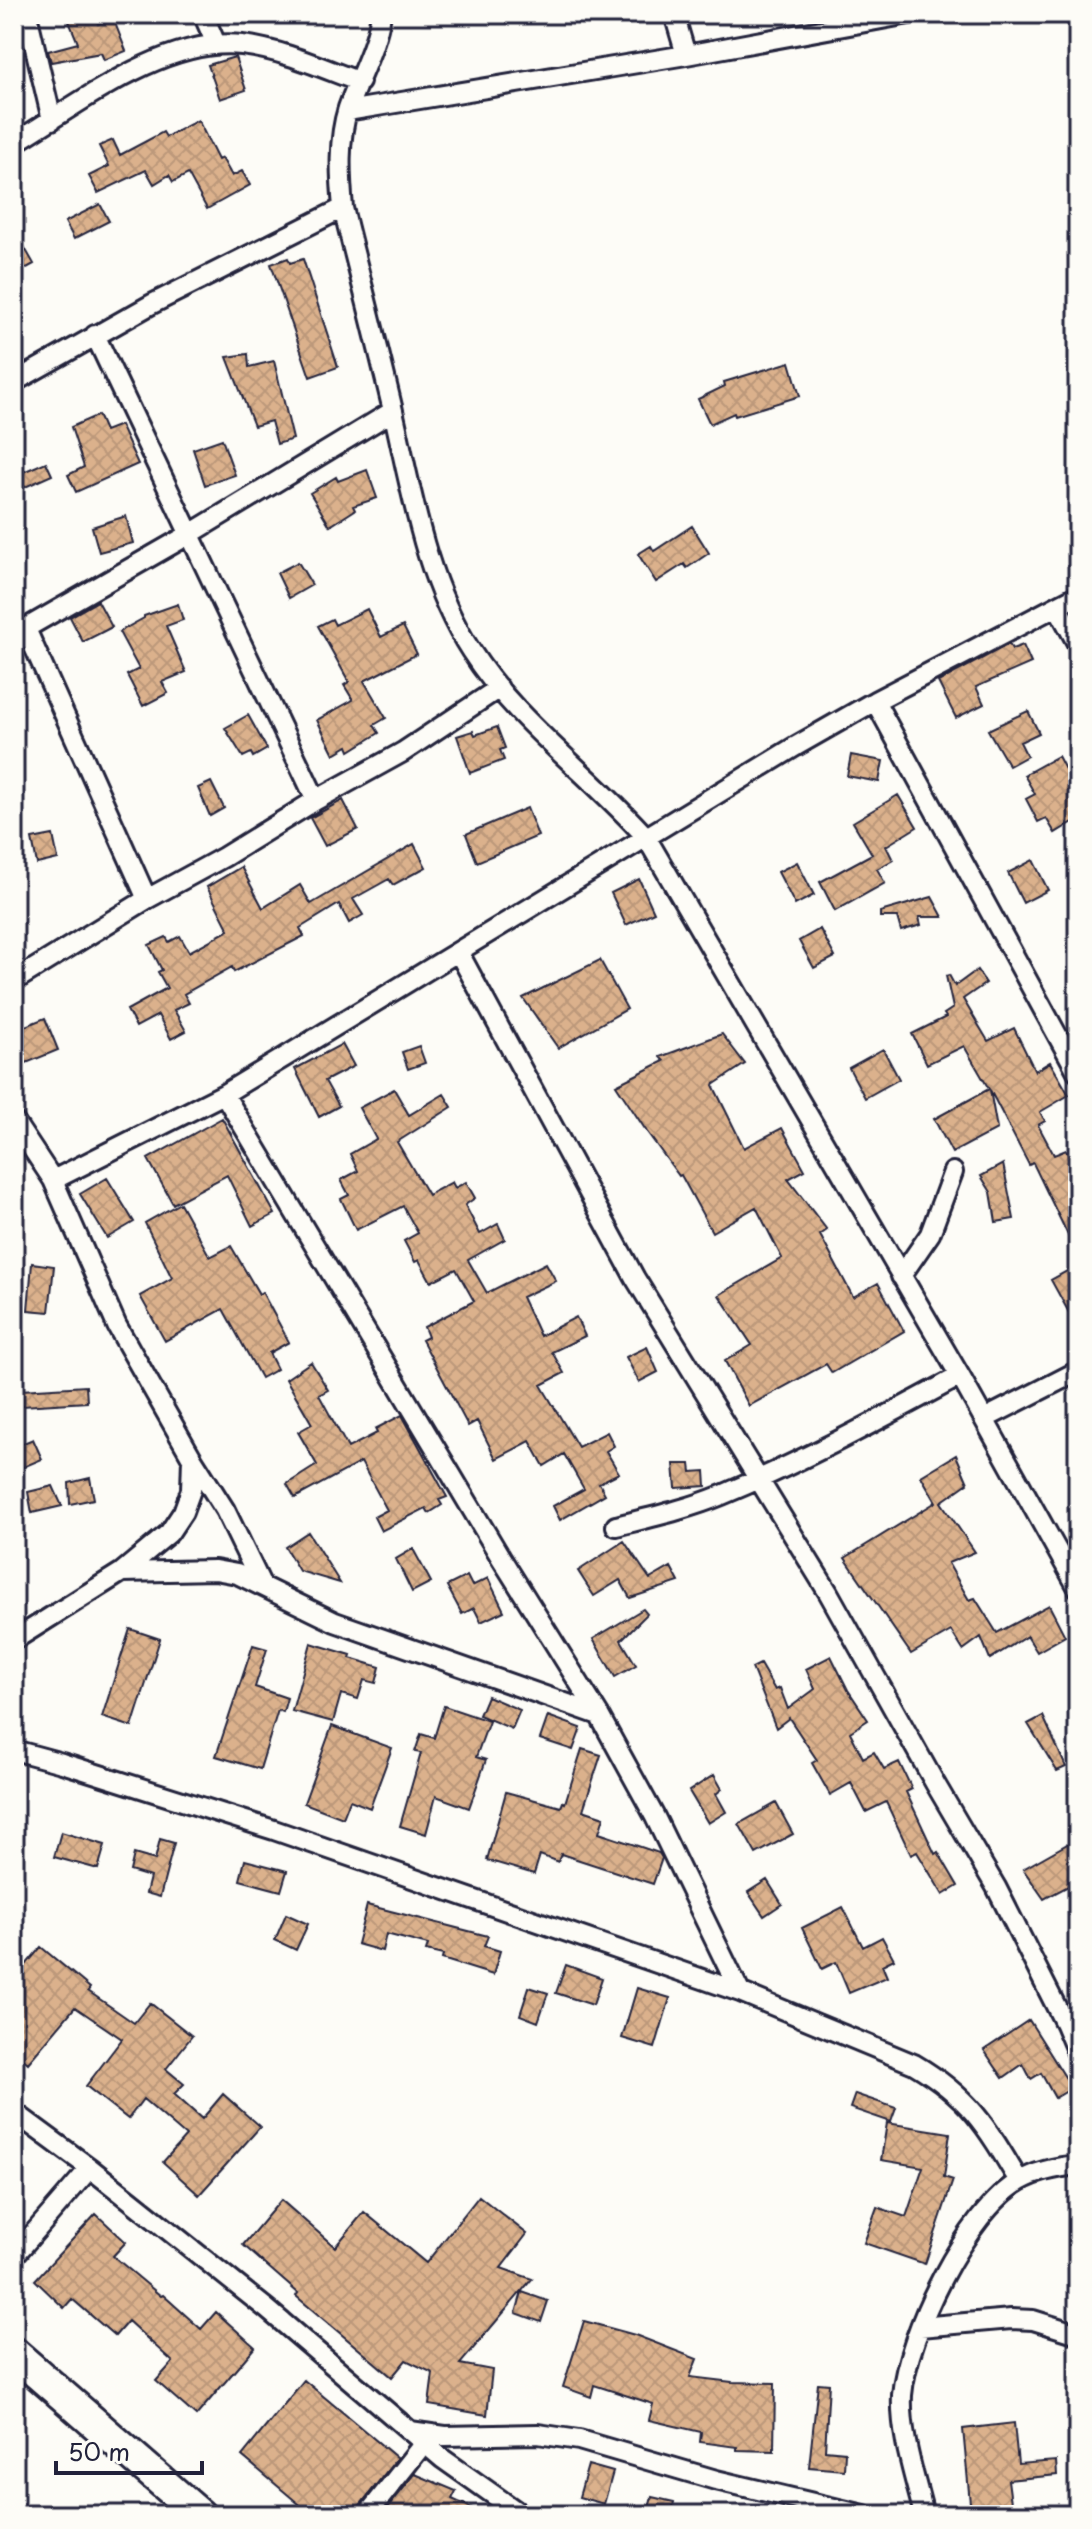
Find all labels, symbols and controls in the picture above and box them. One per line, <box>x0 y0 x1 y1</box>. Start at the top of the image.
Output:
scale bar <box>56 2425 202 2475</box>
text: 50 m <box>68 2433 130 2469</box>

